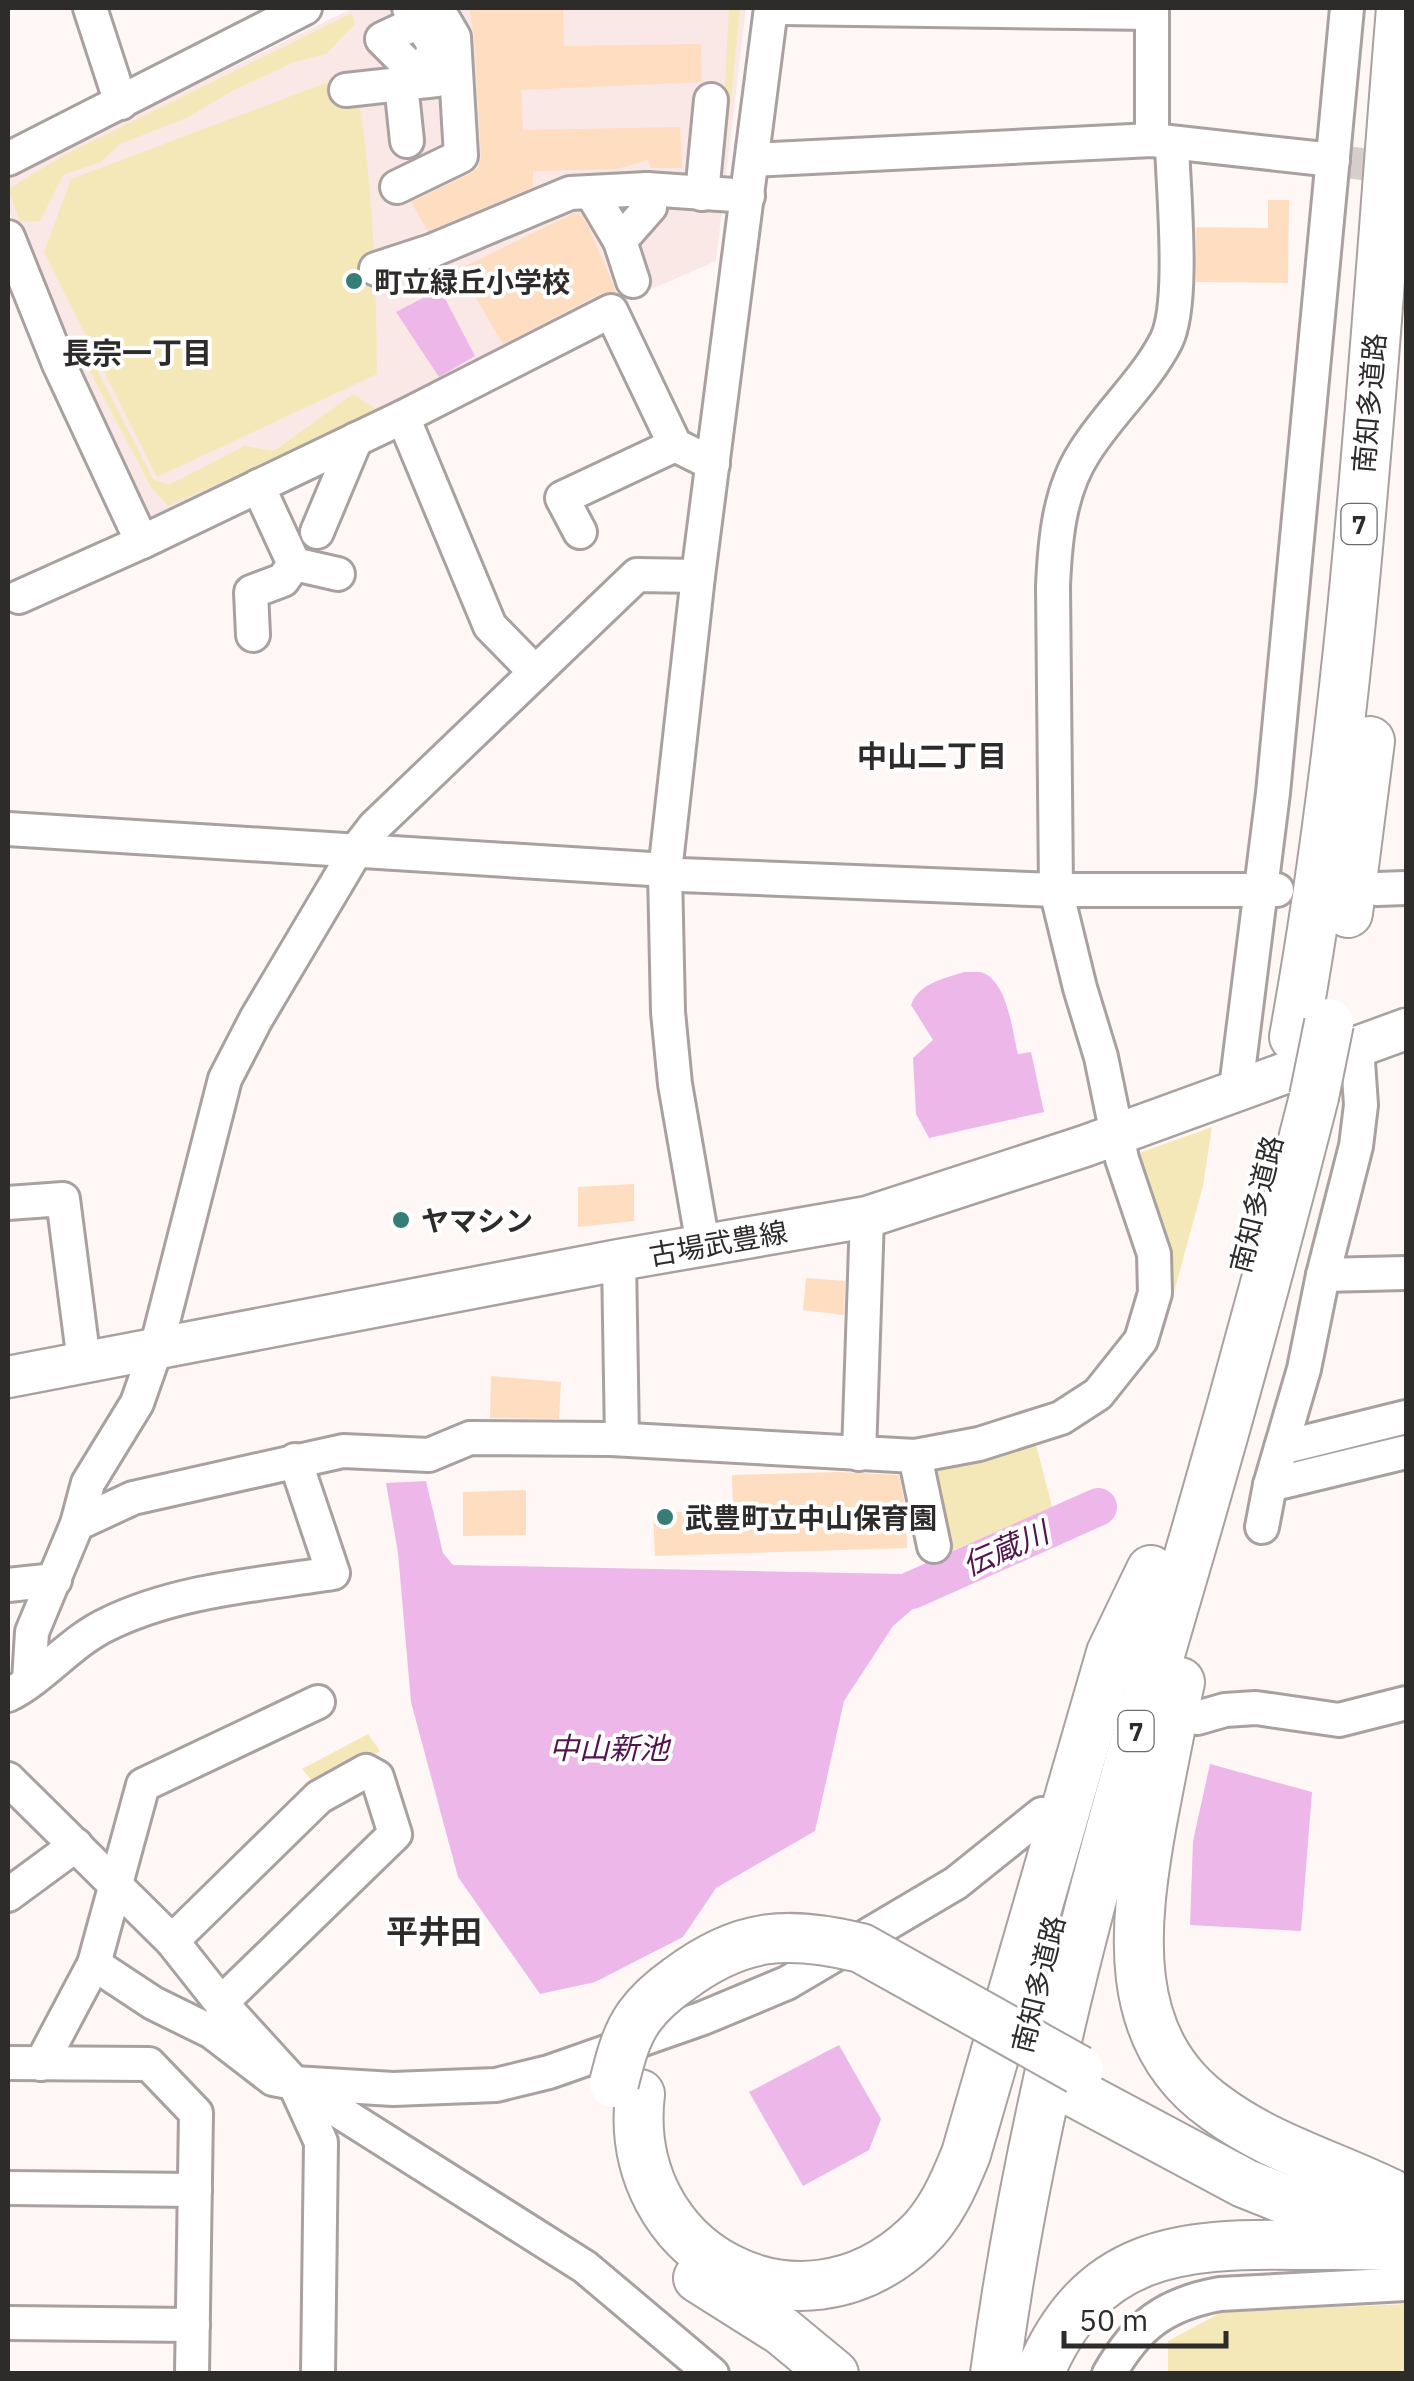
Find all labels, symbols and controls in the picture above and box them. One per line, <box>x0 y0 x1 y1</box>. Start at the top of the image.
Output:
place label: 町立緑丘小学校 <box>374 263 570 300</box>
marker: 町立緑丘小学校 <box>343 270 365 292</box>
street label: 南知多道路 <box>1344 332 1394 474</box>
district label: 長宗一丁目 <box>62 333 212 372</box>
road number: 7 <box>1342 504 1376 544</box>
district label: 中山二丁目 <box>857 736 1007 775</box>
street label: 南知多道路 <box>1221 1132 1291 1276</box>
place label: ヤマシン <box>421 1202 533 1239</box>
marker: ヤマシン <box>390 1209 412 1231</box>
street label: 古場武豊線 <box>646 1213 790 1273</box>
place label: 武豊町立中山保育園 <box>685 1499 937 1536</box>
marker: 武豊町立中山保育園 <box>654 1506 676 1528</box>
water label: 伝蔵川 <box>956 1511 1057 1584</box>
road number: 7 <box>1118 1711 1154 1751</box>
water label: 中山新池 <box>549 1728 672 1767</box>
district label: 平井田 <box>386 1910 482 1952</box>
street label: 南知多道路 <box>1003 1912 1073 2056</box>
scale bar <box>1064 2286 1226 2348</box>
text: 50 m <box>1079 2300 1148 2339</box>

